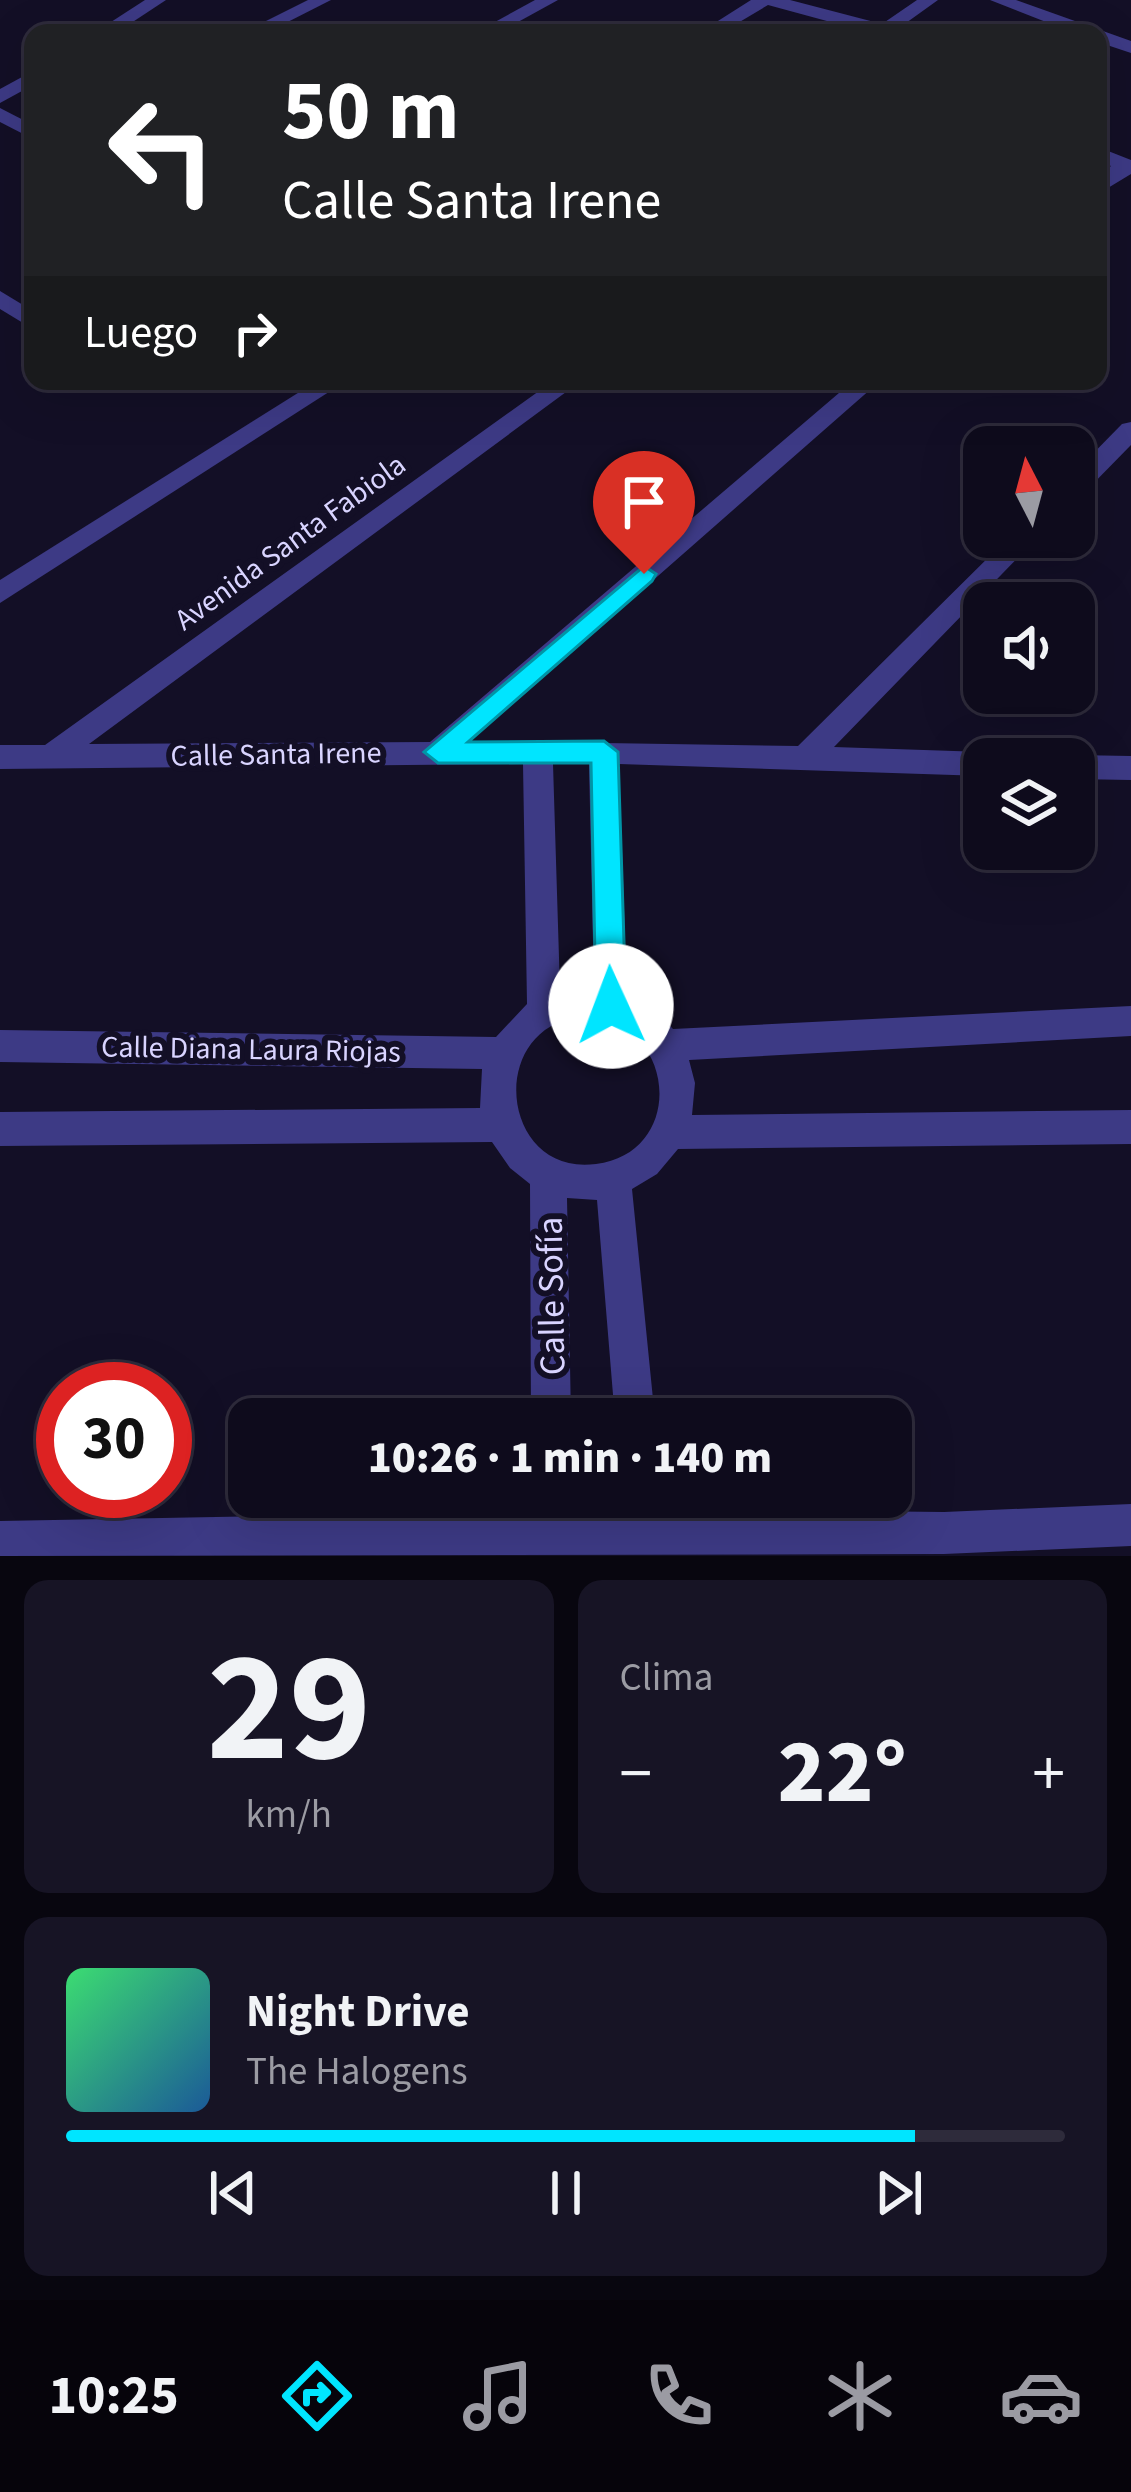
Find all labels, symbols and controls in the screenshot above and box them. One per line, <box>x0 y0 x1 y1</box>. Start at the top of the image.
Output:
text: 50 m <box>282 52 460 172</box>
icon: left <box>84 72 240 228</box>
text: Calle Santa Irene <box>282 163 661 240</box>
icon: right <box>222 300 288 366</box>
text: Luego <box>84 301 198 365</box>
north arrow <box>963 426 1095 558</box>
map controls <box>963 426 1095 870</box>
street label: Avenida Santa Fabiola <box>166 444 415 641</box>
pin <box>593 451 695 574</box>
icon: arrive <box>611 469 677 535</box>
button: sound <box>963 582 1095 714</box>
street label: Calle Santa Irene <box>170 731 382 778</box>
button: layers <box>963 738 1095 870</box>
position arrow <box>548 943 674 1069</box>
street label: Calle Diana Laura Riojas <box>101 1025 401 1074</box>
street label: Calle Sofía <box>525 1216 578 1376</box>
speed limit sign: 30 <box>36 1362 192 1518</box>
text: 10:26 · 1 min · 140 m <box>368 1426 772 1490</box>
text: 29 <box>206 1598 371 1820</box>
text: Clima <box>620 1650 713 1706</box>
text: 22° <box>777 1709 907 1837</box>
text: − <box>620 1727 652 1821</box>
text: + <box>1032 1727 1065 1821</box>
text: km/h <box>245 1787 332 1843</box>
text: Night Drive <box>246 1980 470 2044</box>
text: The Halogens <box>246 2044 468 2100</box>
icon: previous <box>200 2160 266 2226</box>
icon: pause <box>533 2160 599 2226</box>
icon: next <box>866 2160 932 2226</box>
icon: directions <box>275 2354 359 2438</box>
icon: music <box>456 2354 540 2438</box>
icon: phone <box>637 2354 721 2438</box>
icon: climate <box>818 2354 902 2438</box>
icon: car <box>999 2354 1083 2438</box>
text: 10:25 <box>48 2358 179 2435</box>

